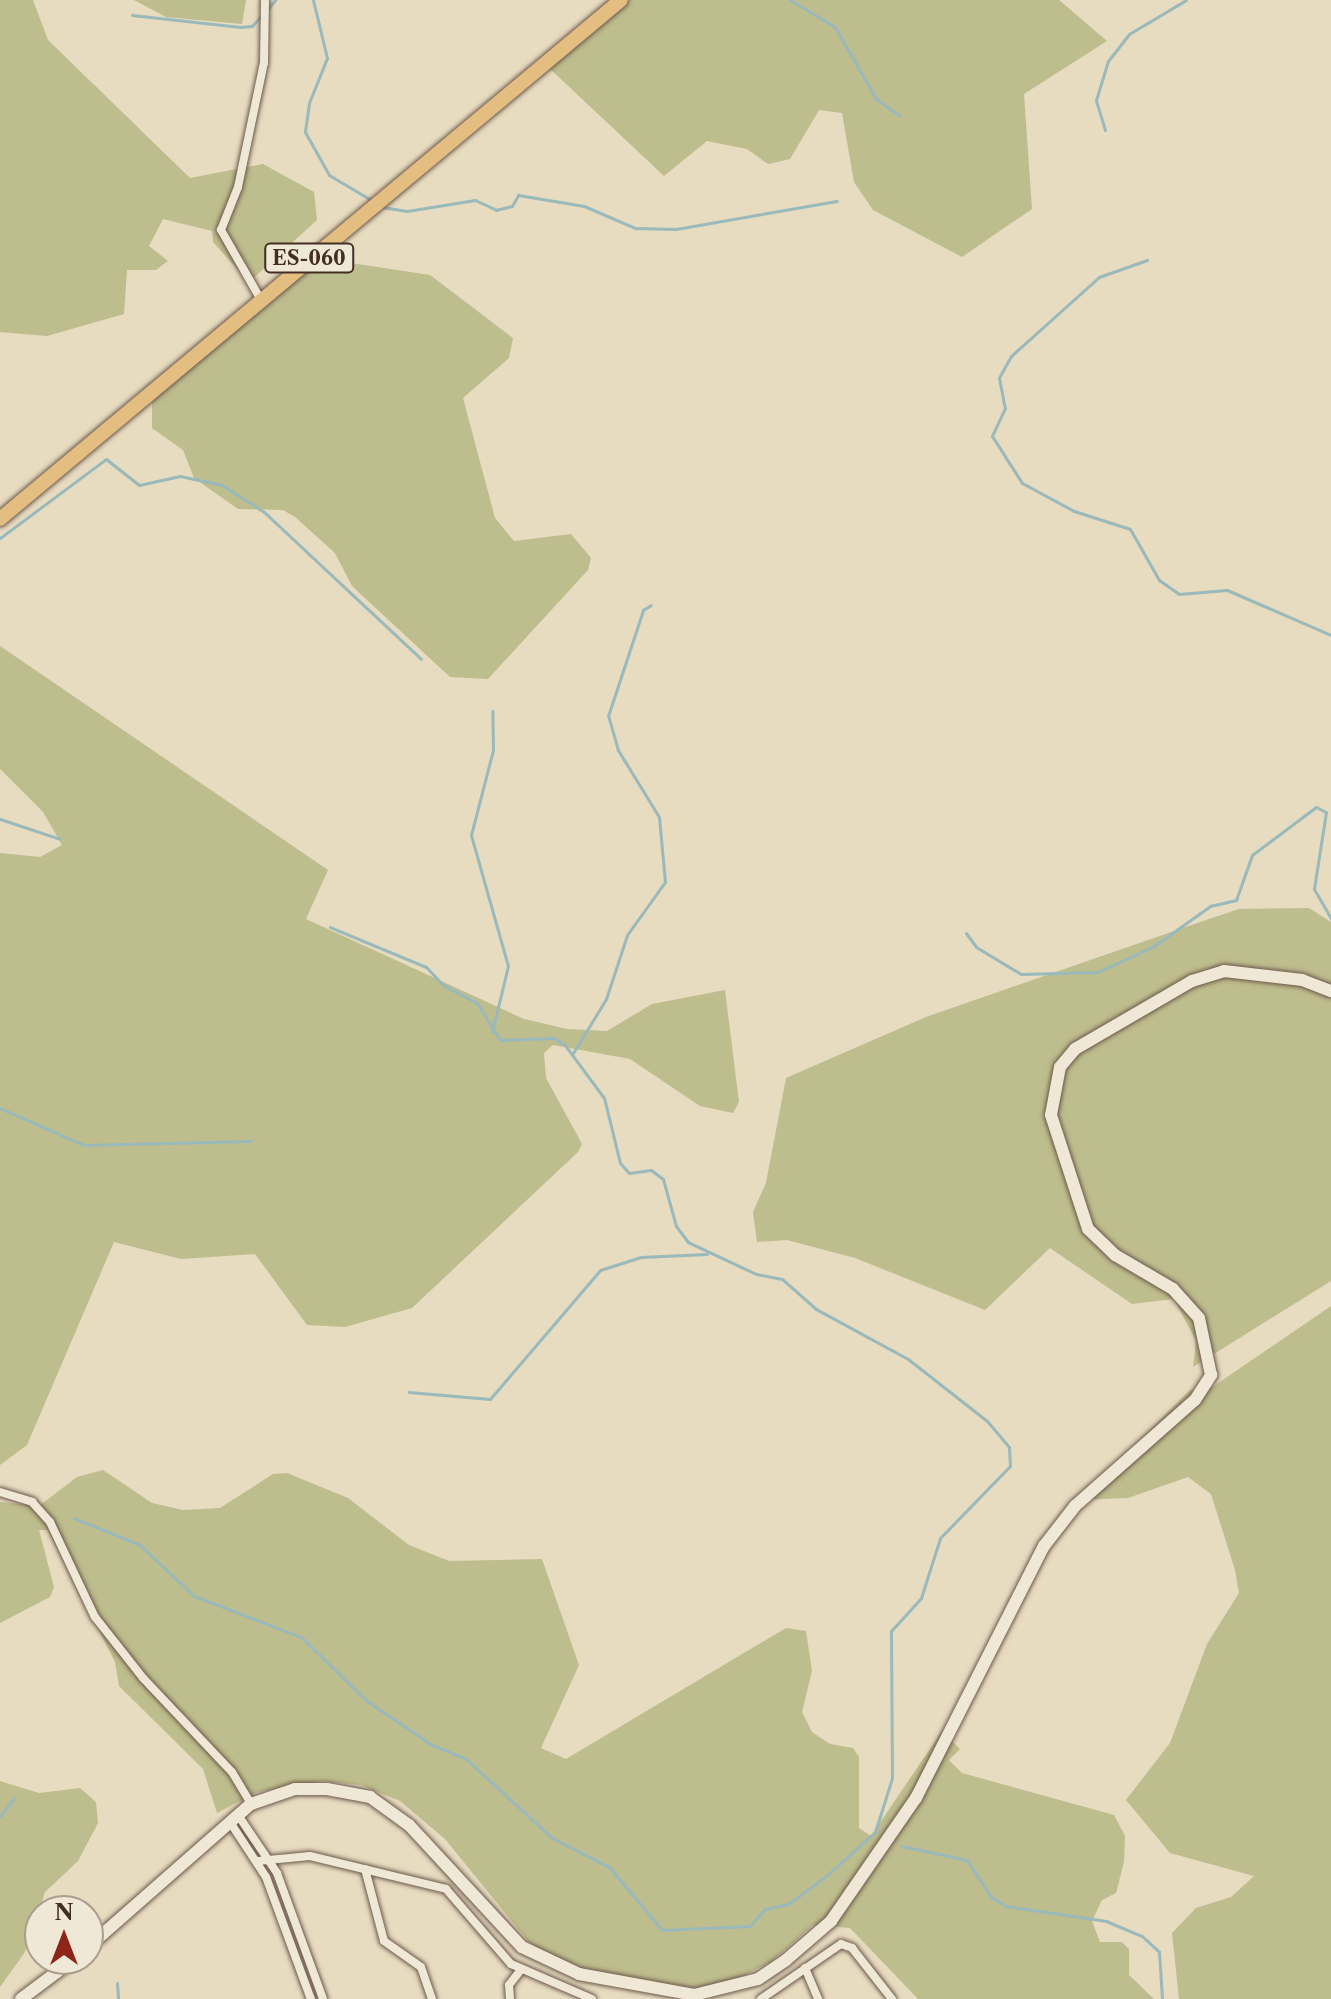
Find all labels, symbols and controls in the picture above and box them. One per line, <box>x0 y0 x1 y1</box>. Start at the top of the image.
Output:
road number: ES-060 <box>263 242 355 274</box>
north arrow <box>24 1895 104 1975</box>
text: N <box>54 1899 74 1926</box>

